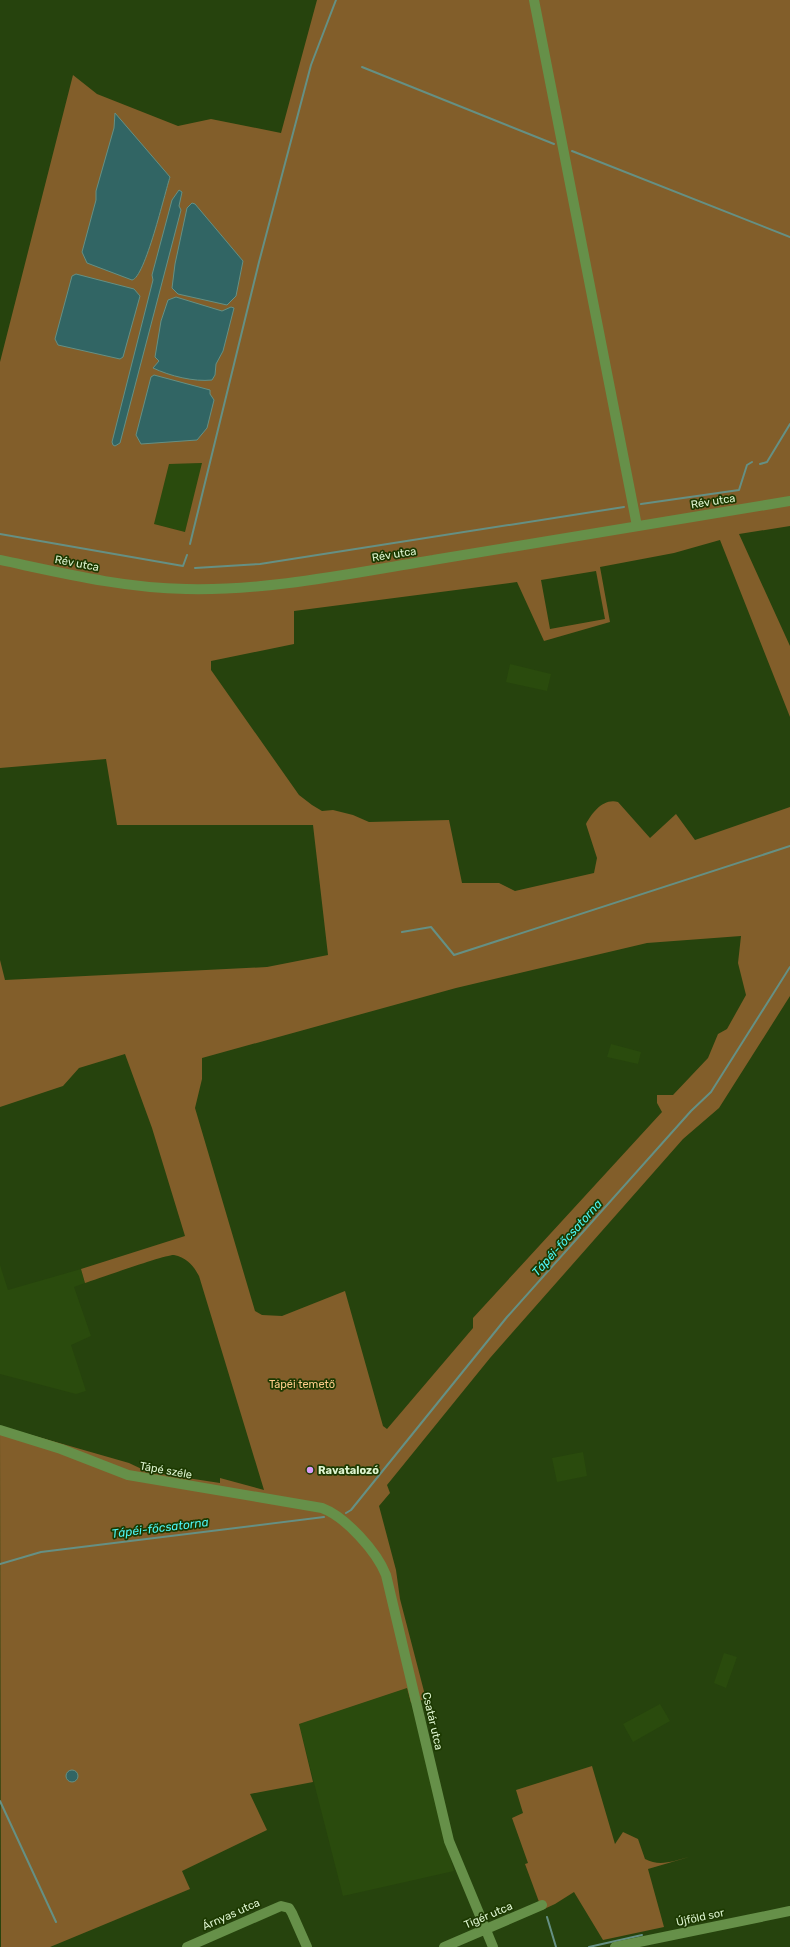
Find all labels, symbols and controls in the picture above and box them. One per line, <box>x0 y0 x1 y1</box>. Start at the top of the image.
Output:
street label: Rév utca <box>690 492 736 511</box>
street label: Rév utca <box>371 545 417 564</box>
street label: Rév utca <box>54 553 100 574</box>
water label: Tápéi-főcsatorna <box>529 1197 605 1279</box>
park label: Tápéi temető <box>269 1378 335 1391</box>
street label: Tápé széle <box>139 1459 193 1481</box>
place label: Ravatalozó <box>318 1464 379 1477</box>
marker: Ravatalozó <box>305 1465 315 1475</box>
water label: Tápéi-főcsatorna <box>111 1515 209 1541</box>
street label: Csatár utca <box>420 1691 445 1751</box>
street label: Árnyas utca <box>201 1896 262 1933</box>
street label: Tigér utca <box>462 1899 514 1931</box>
street label: Újföld sor <box>675 1906 726 1929</box>

